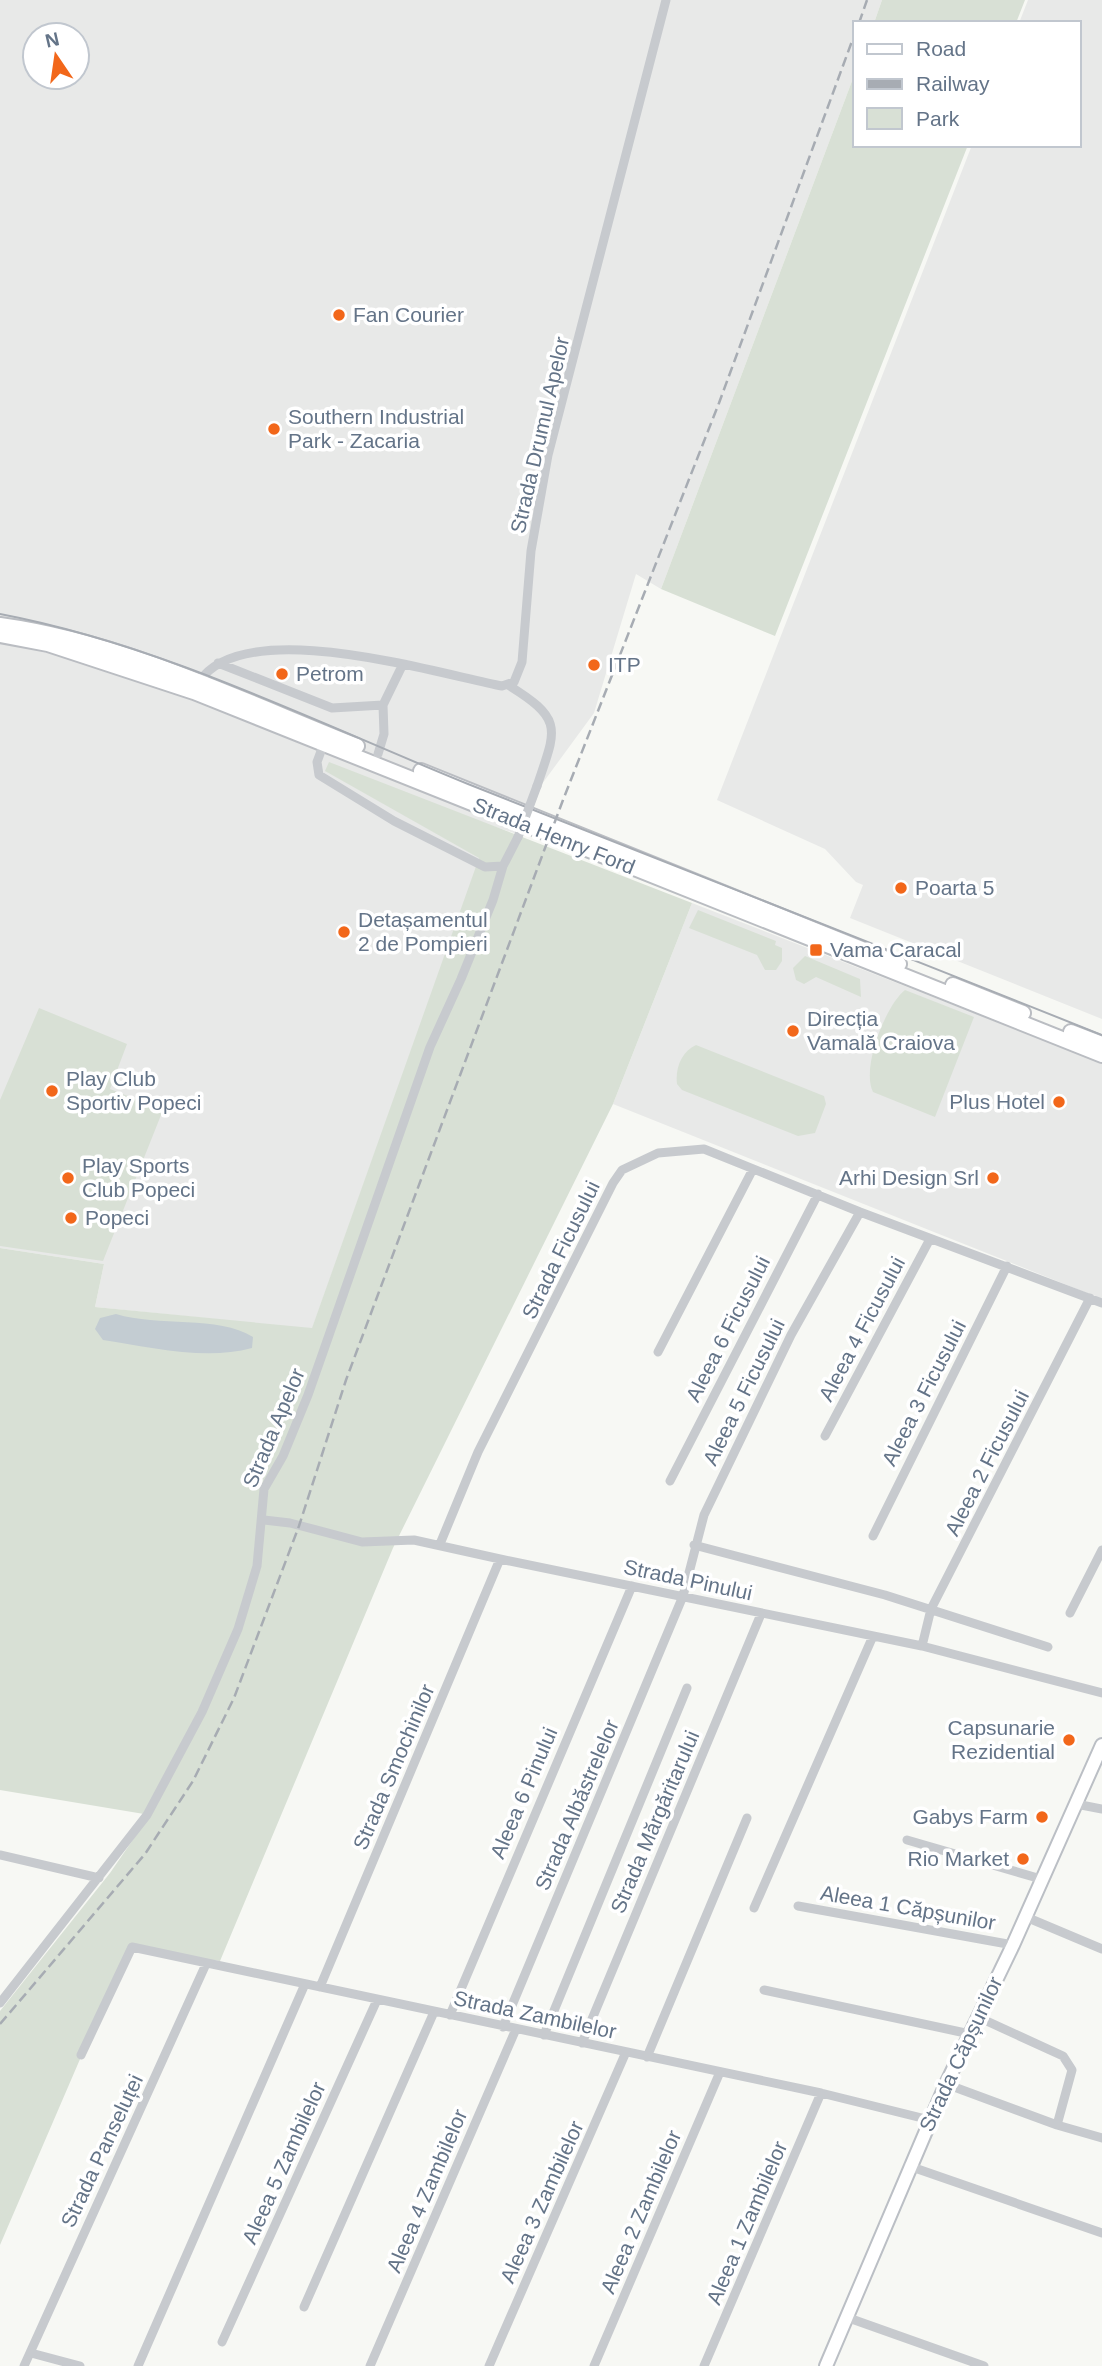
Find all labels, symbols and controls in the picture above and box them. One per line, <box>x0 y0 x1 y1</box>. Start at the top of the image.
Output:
north arrow <box>21 21 91 91</box>
legend <box>853 21 1081 147</box>
text: N <box>43 28 61 52</box>
text: Road <box>916 37 966 60</box>
text: Railway <box>916 72 990 95</box>
text: Park <box>916 107 960 130</box>
place label: Fan Courier <box>353 303 464 326</box>
marker: Fan Courier <box>331 307 347 323</box>
street label: Strada Drumul Apelor <box>506 334 573 535</box>
place label: Southern Industrial Park - Zacaria <box>288 405 464 452</box>
marker: Southern Industrial Park - Zacaria <box>266 421 282 437</box>
place label: ITP <box>608 653 641 676</box>
marker: ITP <box>586 657 602 673</box>
place label: Petrom <box>296 662 364 685</box>
marker: Petrom <box>274 666 290 682</box>
street label: Strada Henry Ford <box>470 793 639 879</box>
place label: Poarta 5 <box>915 876 994 899</box>
marker: Poarta 5 <box>893 880 909 896</box>
place label: Detașamentul 2 de Pompieri <box>358 908 488 955</box>
marker: Detașamentul 2 de Pompieri <box>336 924 352 940</box>
place label: Vama Caracal <box>830 938 962 961</box>
marker: Vama Caracal <box>808 942 824 958</box>
place label: Direcția Vamală Craiova <box>807 1007 955 1054</box>
marker: Direcția Vamală Craiova <box>785 1023 801 1039</box>
place label: Play Club Sportiv Popeci <box>66 1067 201 1114</box>
marker: Play Club Sportiv Popeci <box>44 1083 60 1099</box>
place label: Plus Hotel <box>949 1090 1045 1113</box>
marker: Plus Hotel <box>1051 1094 1067 1110</box>
place label: Play Sports Club Popeci <box>82 1154 195 1201</box>
place label: Arhi Design Srl <box>839 1166 979 1189</box>
marker: Play Sports Club Popeci <box>60 1170 76 1186</box>
marker: Arhi Design Srl <box>985 1170 1001 1186</box>
street label: Strada Ficusului <box>517 1177 604 1322</box>
place label: Popeci <box>85 1206 149 1229</box>
marker: Popeci <box>63 1210 79 1226</box>
street label: Aleea 6 Ficusului <box>681 1252 774 1405</box>
street label: Aleea 4 Ficusului <box>814 1253 909 1405</box>
street label: Aleea 5 Ficusului <box>698 1315 789 1469</box>
street label: Aleea 3 Ficusului <box>877 1316 970 1469</box>
street label: Strada Apelor <box>238 1365 309 1491</box>
street label: Aleea 2 Ficusului <box>940 1386 1033 1539</box>
street label: Strada Pinului <box>622 1555 754 1604</box>
street label: Strada Smochinilor <box>348 1681 439 1853</box>
street label: Strada Albăstrelelor <box>530 1716 623 1894</box>
place label: Capsunarie Rezidential <box>948 1716 1055 1763</box>
street label: Aleea 6 Pinului <box>486 1724 561 1862</box>
street label: Strada Mărgăritarului <box>606 1727 703 1917</box>
marker: Capsunarie Rezidential <box>1061 1732 1077 1748</box>
place label: Gabys Farm <box>912 1805 1028 1828</box>
marker: Gabys Farm <box>1034 1809 1050 1825</box>
place label: Rio Market <box>907 1847 1009 1870</box>
marker: Rio Market <box>1015 1851 1031 1867</box>
street label: Aleea 1 Căpșunilor <box>819 1881 997 1934</box>
street label: Strada Căpșunilor <box>915 1973 1006 2135</box>
street label: Strada Zambilelor <box>452 1986 619 2043</box>
street label: Strada Panseluței <box>56 2071 147 2231</box>
street label: Aleea 5 Zambilelor <box>237 2078 330 2247</box>
street label: Aleea 4 Zambilelor <box>382 2106 471 2276</box>
street label: Aleea 3 Zambilelor <box>495 2117 588 2286</box>
street label: Aleea 2 Zambilelor <box>596 2127 685 2297</box>
street label: Aleea 1 Zambilelor <box>702 2138 791 2308</box>

